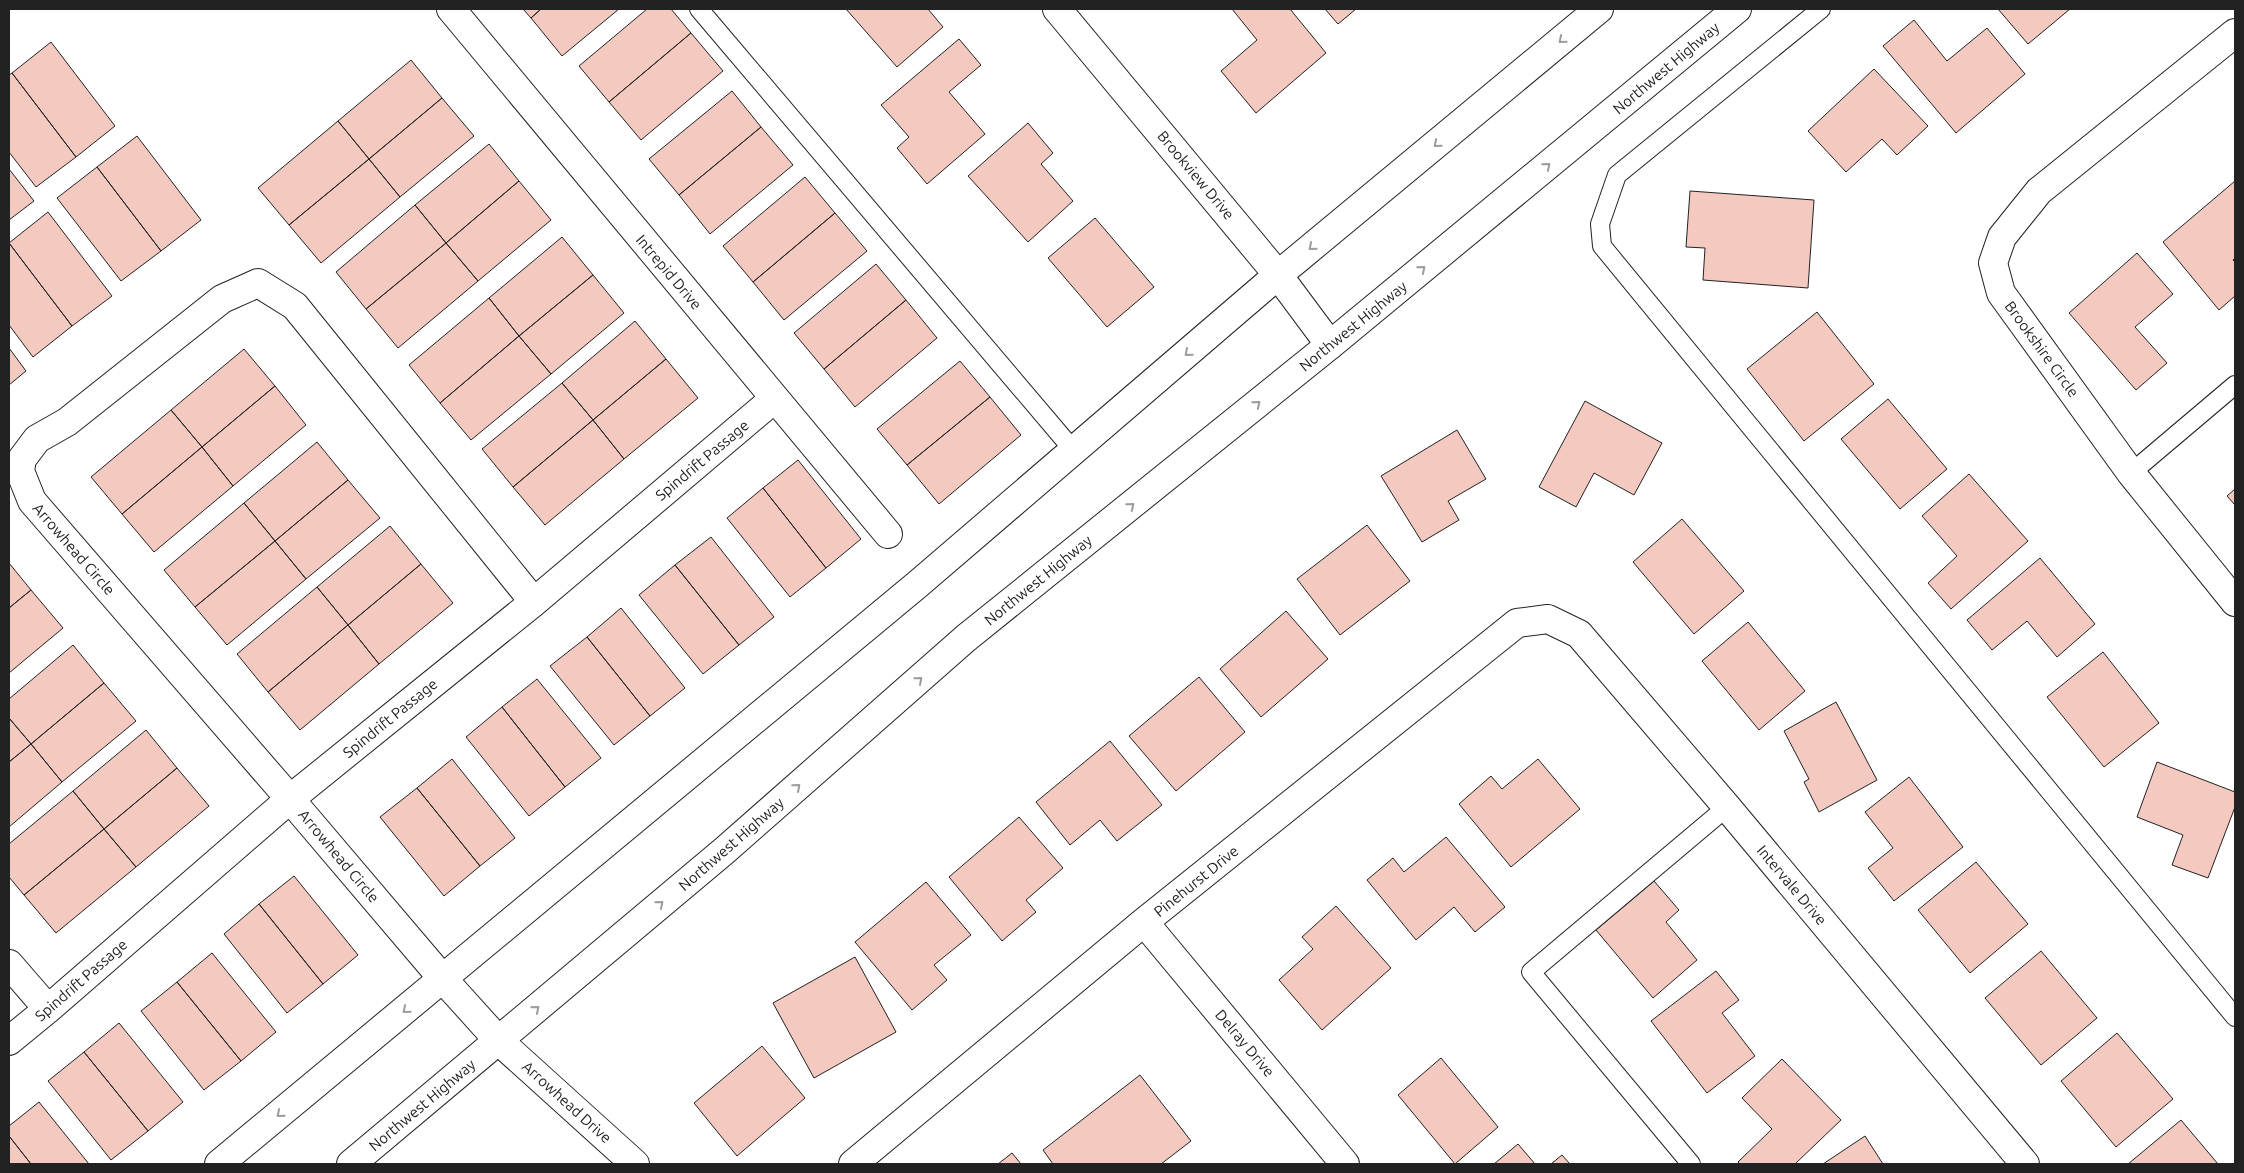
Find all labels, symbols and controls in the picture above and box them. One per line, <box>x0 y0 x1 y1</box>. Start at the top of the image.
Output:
street label: Northwest Highway <box>1610 19 1722 117</box>
one-way arrow <box>1559 34 1568 42</box>
street label: Brookview Drive <box>1154 127 1238 223</box>
one-way arrow <box>1433 138 1442 147</box>
one-way arrow <box>1541 163 1550 171</box>
street label: Intrepid Drive <box>633 231 705 313</box>
one-way arrow <box>1308 242 1317 251</box>
one-way arrow <box>1416 267 1425 275</box>
street label: Northwest Highway <box>1296 277 1410 375</box>
street label: Brookshire Circle <box>2002 298 2082 400</box>
one-way arrow <box>1185 347 1194 355</box>
one-way arrow <box>1251 401 1260 409</box>
street label: Spindrift Passage <box>652 416 752 504</box>
street label: Arrowhead Circle <box>30 500 118 598</box>
one-way arrow <box>1125 502 1134 511</box>
street label: Northwest Highway <box>981 531 1095 629</box>
street label: Spindrift Passage <box>340 675 440 761</box>
one-way arrow <box>913 677 922 686</box>
one-way arrow <box>791 784 800 793</box>
street label: Northwest Highway <box>675 794 787 894</box>
street label: Arrowhead Circle <box>295 806 383 906</box>
street label: Pinehurst Drive <box>1150 842 1242 920</box>
street label: Intervale Drive <box>1754 842 1830 928</box>
one-way arrow <box>654 902 663 910</box>
street label: Spindrift Passage <box>32 935 130 1025</box>
one-way arrow <box>402 1005 411 1014</box>
one-way arrow <box>530 1006 539 1015</box>
street label: Delray Drive <box>1212 1006 1278 1080</box>
street label: Northwest Highway <box>366 1056 478 1154</box>
street label: Arrowhead Drive <box>519 1058 615 1146</box>
one-way arrow <box>277 1108 286 1117</box>

